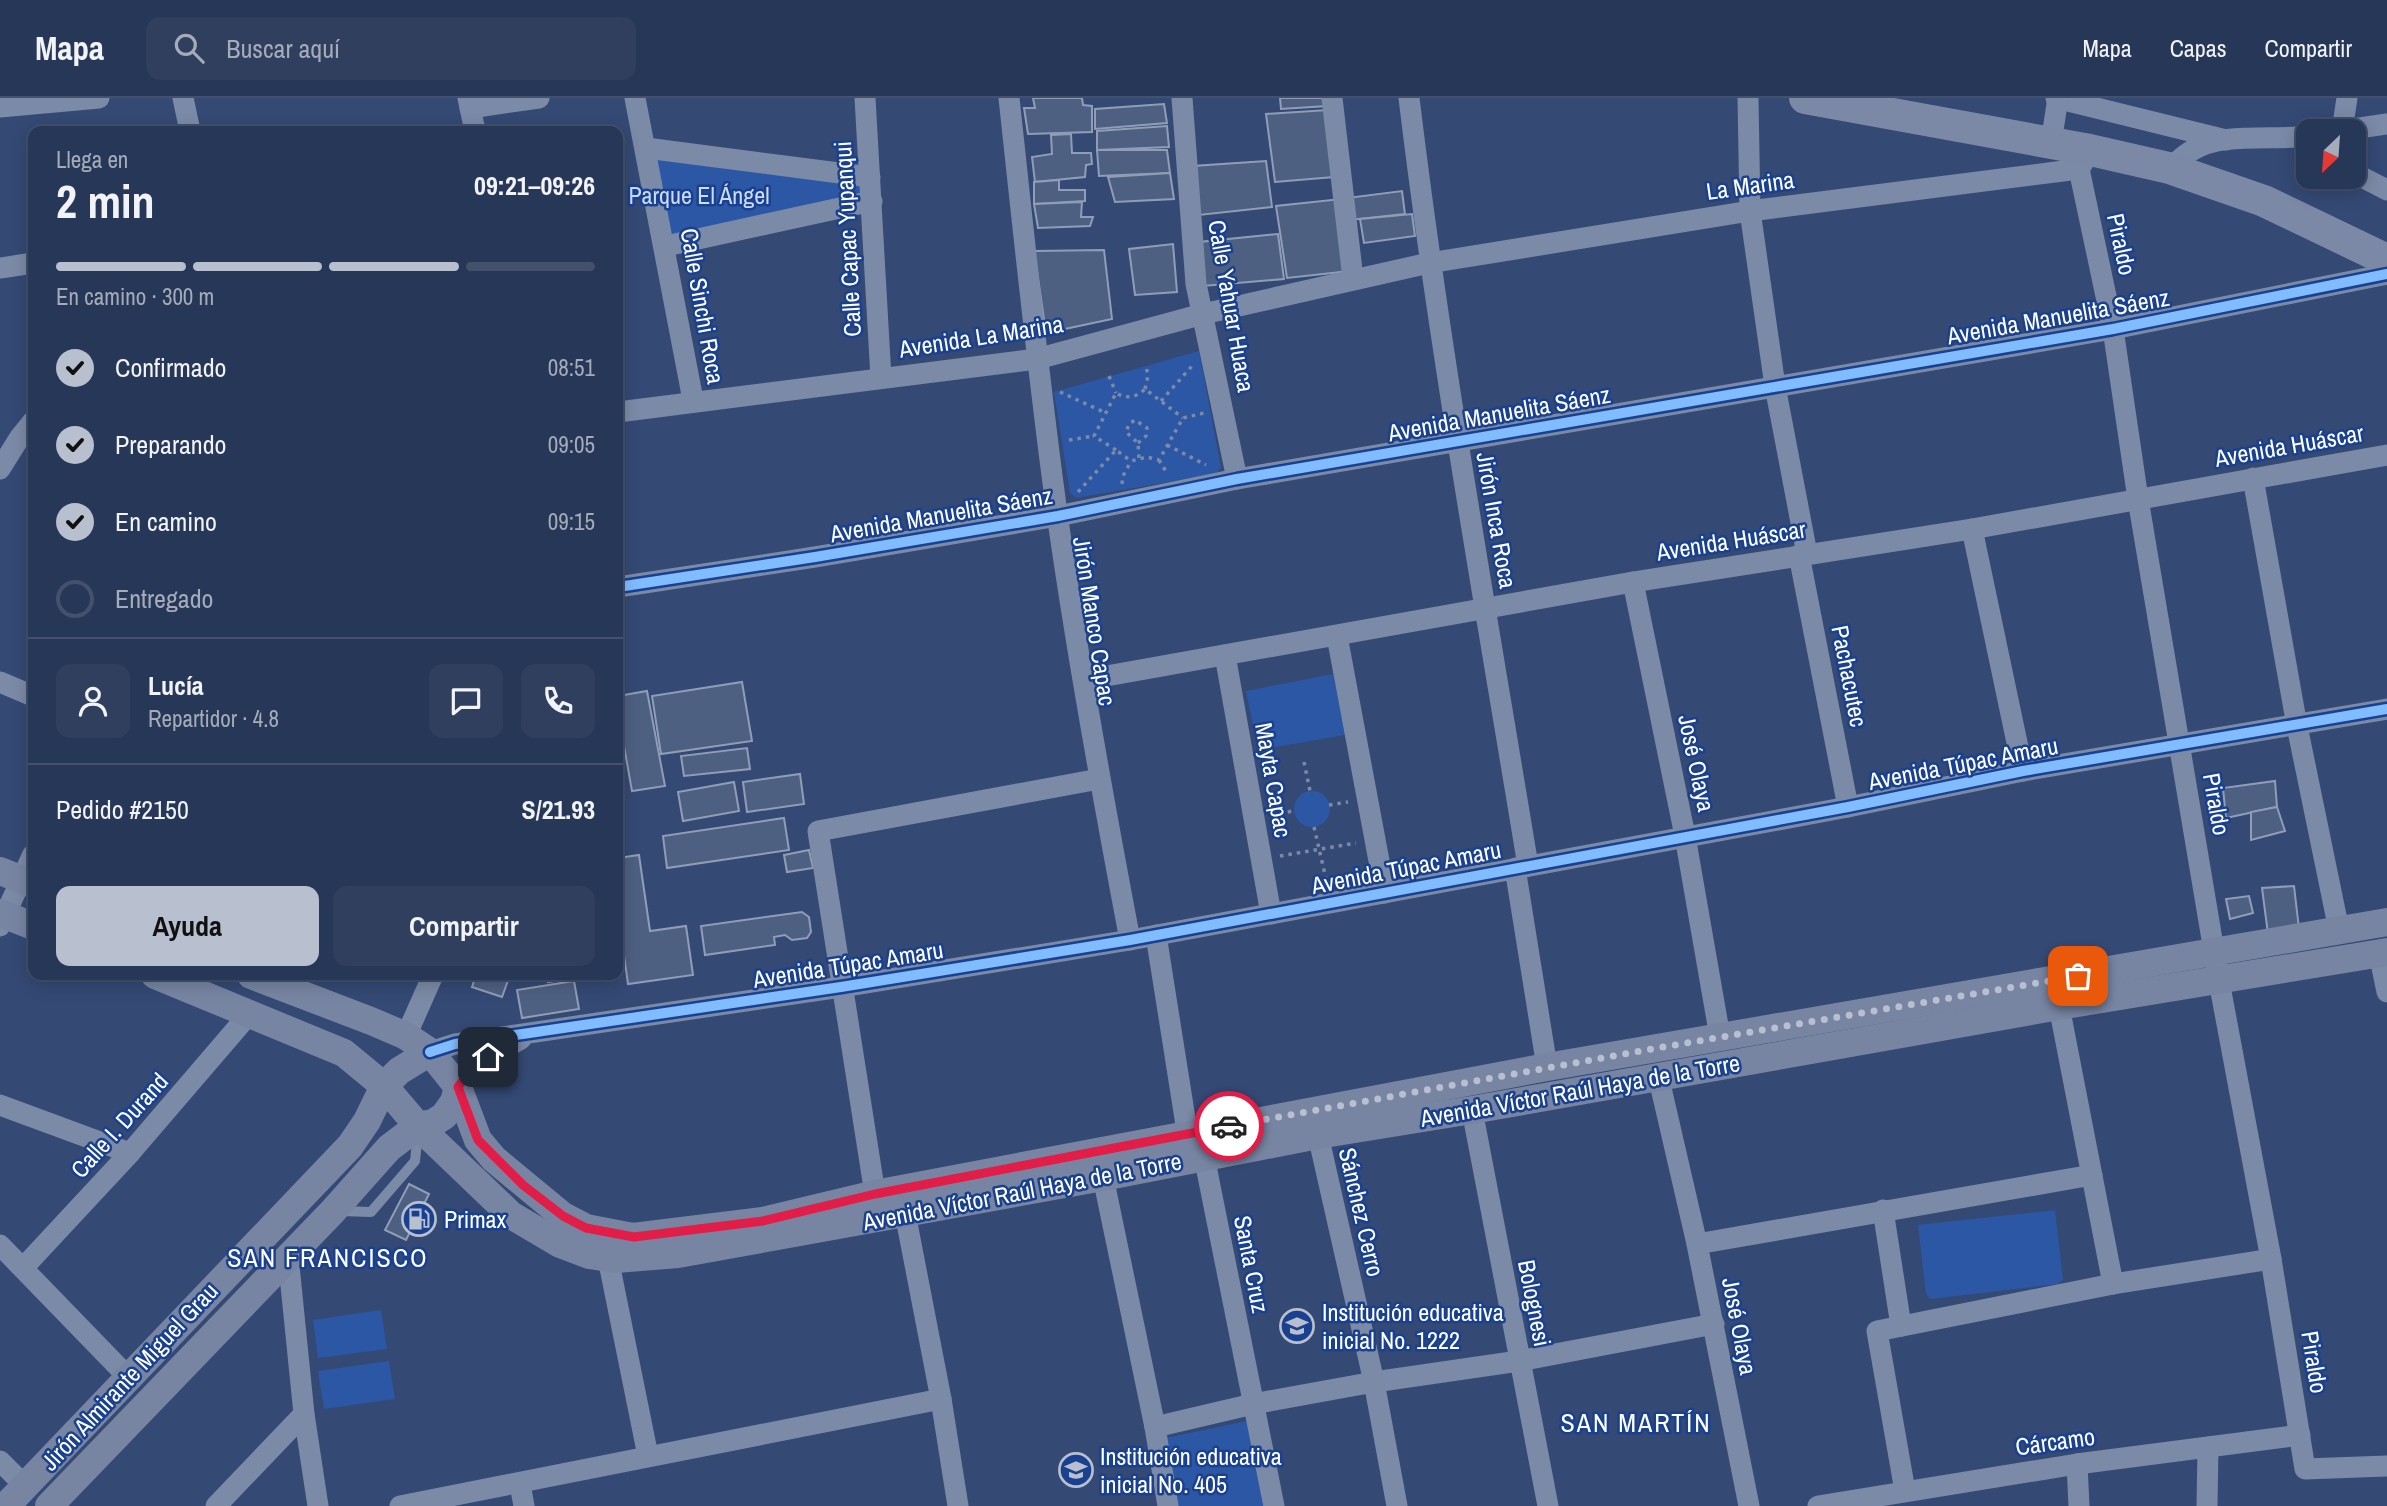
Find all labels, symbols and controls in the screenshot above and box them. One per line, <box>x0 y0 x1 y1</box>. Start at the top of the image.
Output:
search box <box>146 17 636 80</box>
text: Mapa <box>35 26 104 70</box>
icon: search <box>170 29 208 67</box>
text: Buscar aquí <box>226 31 340 66</box>
text: Mapa <box>2082 32 2132 64</box>
text: Capas <box>2170 32 2227 64</box>
text: Compartir <box>2265 32 2352 64</box>
north arrow <box>2296 119 2366 189</box>
map controls <box>2296 119 2366 189</box>
street label: Calle Capac Yupanqui <box>826 141 868 337</box>
text: Llega en <box>56 144 128 175</box>
street label: La Marina <box>1704 163 1796 207</box>
text: 09:21–09:26 <box>474 168 595 203</box>
text: 2 min <box>56 170 155 232</box>
park label: Parque El Ángel <box>628 179 770 211</box>
street label: Piraldo <box>2100 210 2144 278</box>
street label: Calle Yahuar Huaca <box>1201 217 1263 395</box>
street label: Calle Sinchi Roca <box>674 226 732 386</box>
text: En camino · 300 m <box>56 281 214 312</box>
street label: Avenida Manuelita Sáenz <box>1943 281 2172 351</box>
street label: Avenida La Marina <box>896 307 1066 365</box>
icon: check <box>56 349 94 387</box>
text: Confirmado <box>115 350 226 385</box>
text: 08:51 <box>548 352 595 383</box>
street label: Avenida Manuelita Sáenz <box>1384 378 1613 448</box>
street label: Avenida Huáscar <box>2211 416 2366 474</box>
icon: check <box>56 426 94 464</box>
text: Preparando <box>115 427 226 462</box>
text: 09:05 <box>548 429 595 460</box>
street label: Jirón Inca Roca <box>1469 449 1525 591</box>
street label: Avenida Manuelita Sáenz <box>826 479 1055 549</box>
icon: check <box>56 503 94 541</box>
text: En camino <box>115 504 217 539</box>
text: 09:15 <box>548 506 595 537</box>
street label: Avenida Huáscar <box>1653 512 1808 568</box>
street label: Jirón Manco Capac <box>1066 534 1124 708</box>
text: Entregado <box>115 581 213 616</box>
street label: Pachacutec <box>1824 622 1876 730</box>
button: person <box>56 664 130 738</box>
button: chat <box>429 664 503 738</box>
button: phone <box>521 664 595 738</box>
text: Lucía <box>148 668 204 703</box>
text: Repartidor · 4.8 <box>148 703 279 734</box>
street label: José Olaya <box>1671 712 1723 815</box>
street label: Mayta Capac <box>1248 720 1300 840</box>
street label: Avenida Túpac Amaru <box>1865 729 2060 797</box>
street label: Piraldo <box>2196 771 2238 837</box>
text: Pedido #2150 <box>56 792 189 827</box>
text: S/21.93 <box>521 792 595 827</box>
street label: Avenida Túpac Amaru <box>1308 833 1503 901</box>
button: Ayuda <box>56 886 319 966</box>
button: Compartir <box>333 886 595 966</box>
street label: Avenida Túpac Amaru <box>749 933 946 995</box>
pin <box>2048 946 2108 1006</box>
icon: bag <box>2059 957 2097 995</box>
pin <box>458 1027 518 1087</box>
icon: home <box>469 1038 507 1076</box>
street label: Avenida Víctor Raúl Haya de la Torre <box>1417 1046 1742 1134</box>
street label: Calle I. Durand <box>63 1066 175 1184</box>
courier <box>1194 1091 1264 1161</box>
icon: car <box>1210 1107 1248 1145</box>
street label: Avenida Víctor Raúl Haya de la Torre <box>859 1144 1184 1238</box>
street label: Sánchez Cerro <box>1332 1144 1392 1280</box>
fuel station icon: Primax <box>400 1200 438 1238</box>
place label: Primax <box>444 1203 506 1235</box>
street label: Santa Cruz <box>1227 1213 1277 1316</box>
district label: SAN FRANCISCO <box>227 1240 429 1275</box>
street label: Bolognesi <box>1511 1257 1559 1349</box>
street label: Jirón Almirante Miguel Grau <box>33 1275 225 1477</box>
street label: José Olaya <box>1715 1275 1765 1377</box>
place label: Institución educativa inicial No. 1222 <box>1322 1296 1504 1356</box>
school or university icon: Institución educativa inicial No. 1222 <box>1278 1307 1316 1345</box>
street label: Piraldo <box>2294 1329 2336 1395</box>
district label: SAN MARTÍN <box>1560 1405 1712 1440</box>
street label: Cárcamo <box>2013 1420 2097 1462</box>
place label: Institución educativa inicial No. 405 <box>1100 1440 1282 1500</box>
school or university icon: Institución educativa inicial No. 405 <box>1057 1451 1095 1489</box>

